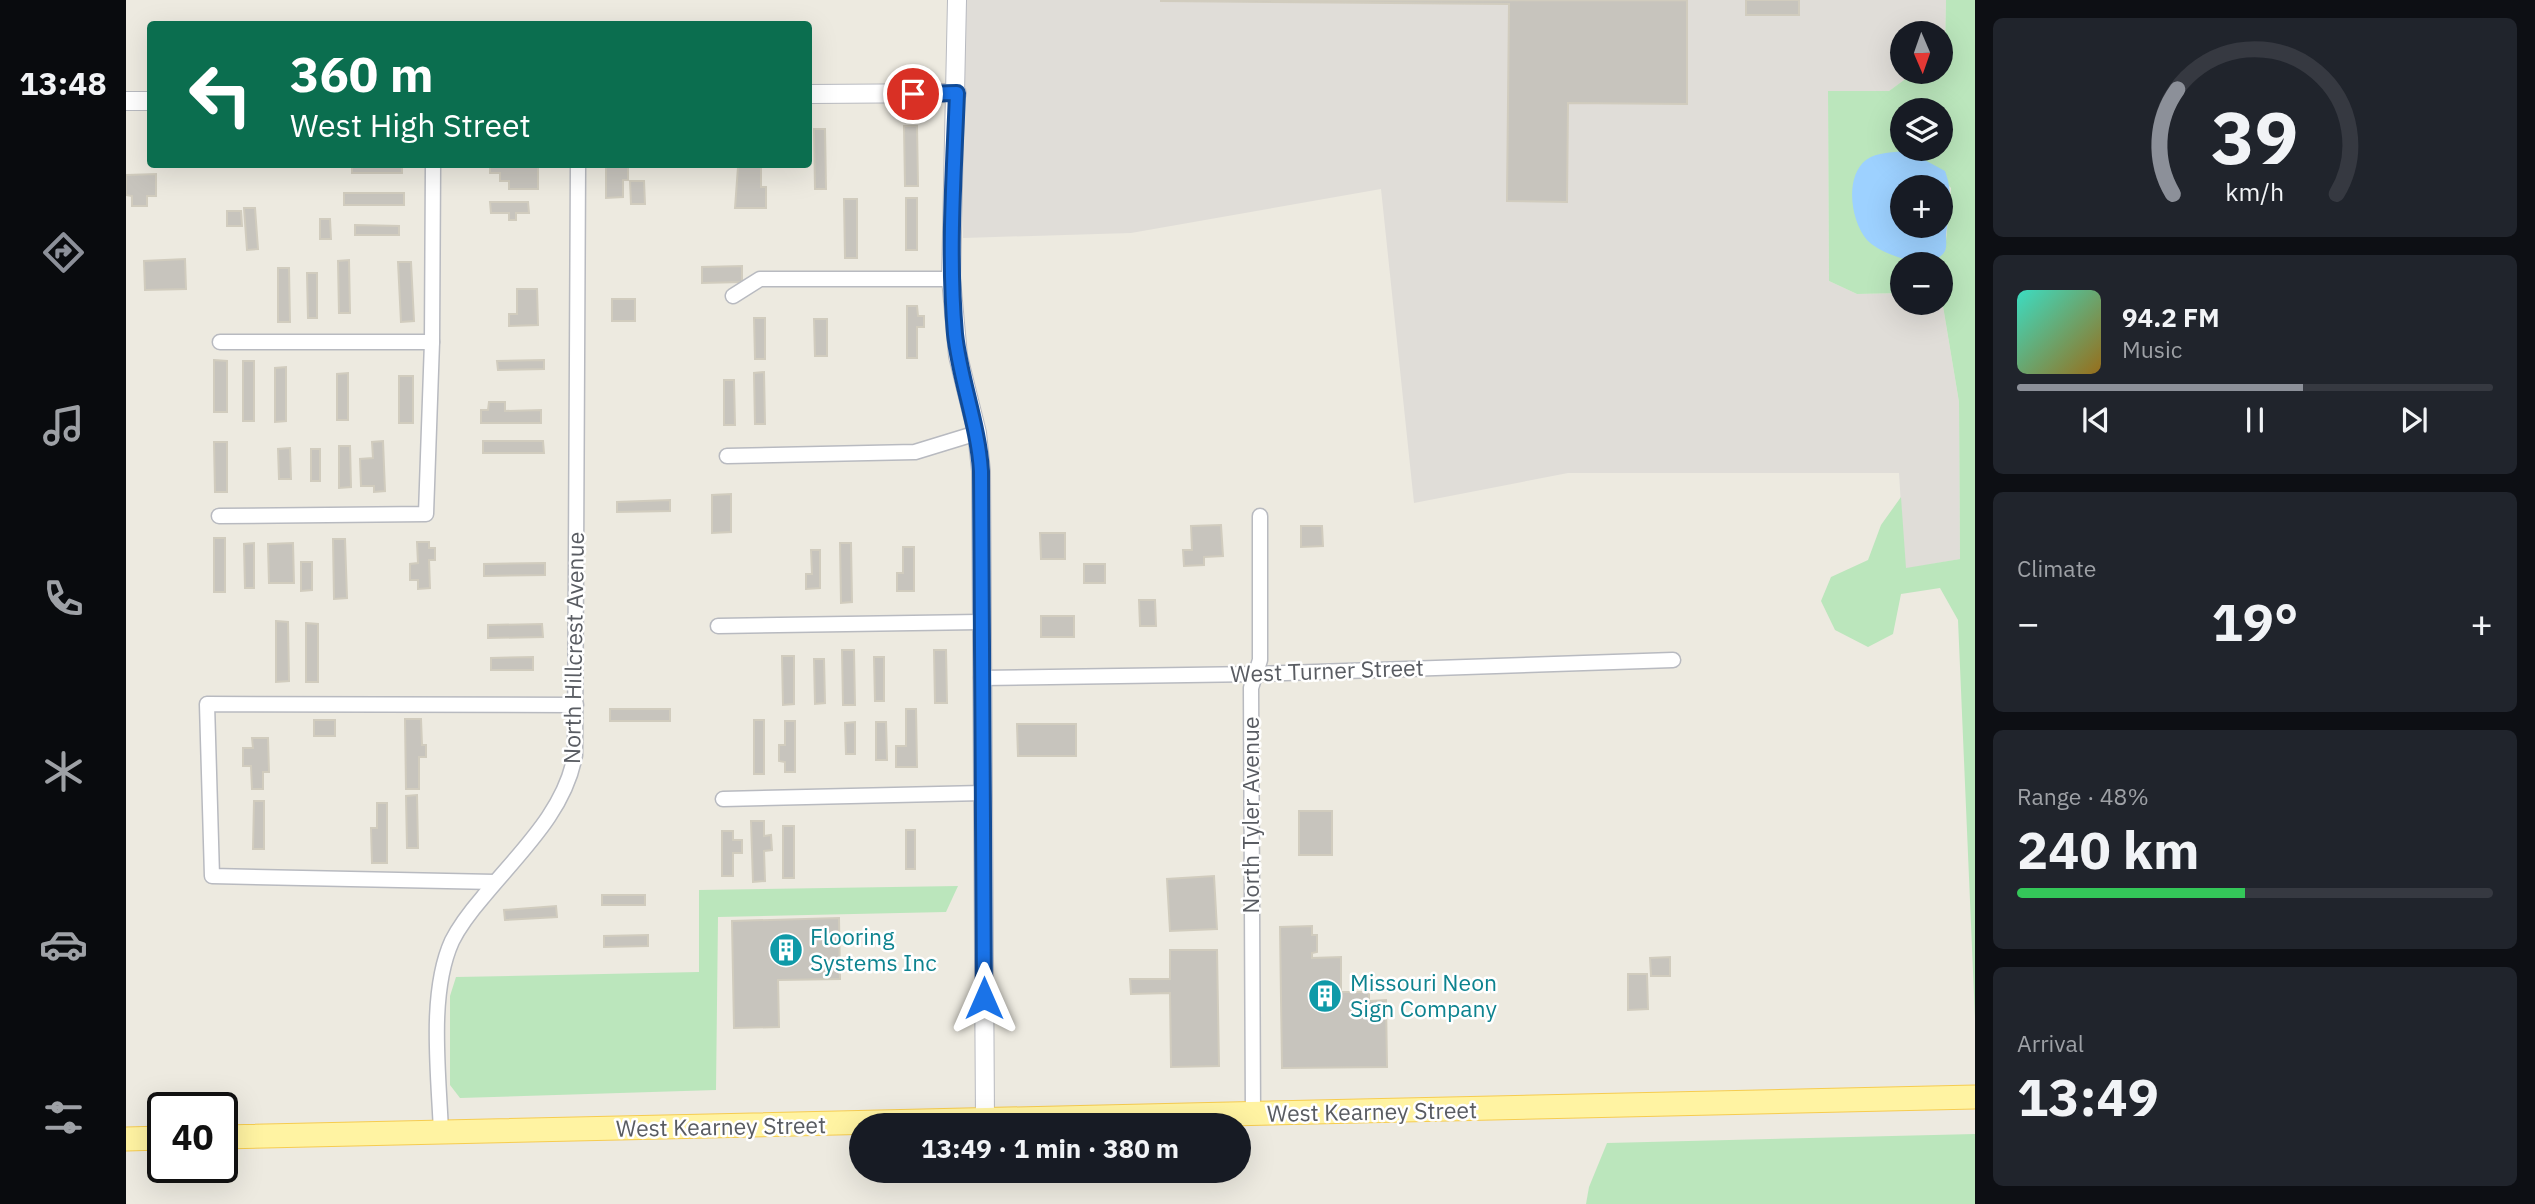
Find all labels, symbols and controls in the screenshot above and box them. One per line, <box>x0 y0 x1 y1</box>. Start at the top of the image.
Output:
north arrow <box>1890 21 1953 84</box>
map controls <box>1890 21 1953 315</box>
text: 360 m <box>290 42 434 105</box>
icon: left <box>175 49 266 140</box>
text: 13:48 <box>19 62 107 104</box>
pin <box>883 64 943 124</box>
icon: arrive <box>894 75 932 113</box>
text: 39 <box>2211 89 2299 184</box>
button: layers <box>1890 98 1953 161</box>
text: West High Street <box>290 104 531 146</box>
text: km/h <box>2226 174 2284 207</box>
button: + <box>1890 175 1953 238</box>
icon: directions <box>39 228 88 277</box>
button: − <box>1890 252 1953 315</box>
text: 94.2 FM <box>2122 300 2220 334</box>
text: Music <box>2122 334 2182 364</box>
icon: music <box>39 401 88 450</box>
icon: previous <box>2077 401 2115 439</box>
icon: pause <box>2236 401 2274 439</box>
icon: next <box>2395 401 2433 439</box>
street label: North Hillcrest Avenue <box>556 531 590 764</box>
text: Climate <box>2017 553 2096 583</box>
icon: phone <box>39 574 88 623</box>
text: 19° <box>2212 588 2298 655</box>
text: − <box>2017 598 2040 647</box>
text: + <box>2470 598 2493 647</box>
street label: West Turner Street <box>1230 652 1424 688</box>
street label: North Tyler Avenue <box>1235 716 1265 914</box>
icon: climate <box>39 747 88 796</box>
text: Range · 48% <box>2017 781 2149 811</box>
text: 240 km <box>2017 816 2199 883</box>
icon: car <box>39 920 88 969</box>
place label: Flooring Systems Inc <box>810 921 937 977</box>
building icon: Flooring Systems Inc <box>767 931 805 969</box>
position arrow <box>947 961 1021 1035</box>
place label: Missouri Neon Sign Company <box>1350 967 1497 1023</box>
building icon: Missouri Neon Sign Company <box>1306 977 1344 1015</box>
text: Arrival <box>2017 1028 2084 1058</box>
text: 13:49 <box>2017 1063 2159 1130</box>
speed limit sign: 40 <box>147 1092 238 1183</box>
icon: filters <box>39 1093 88 1142</box>
street label: West Kearney Street <box>1267 1094 1477 1128</box>
street label: West Kearney Street <box>616 1109 826 1143</box>
text: 13:49 · 1 min · 380 m <box>921 1131 1179 1165</box>

